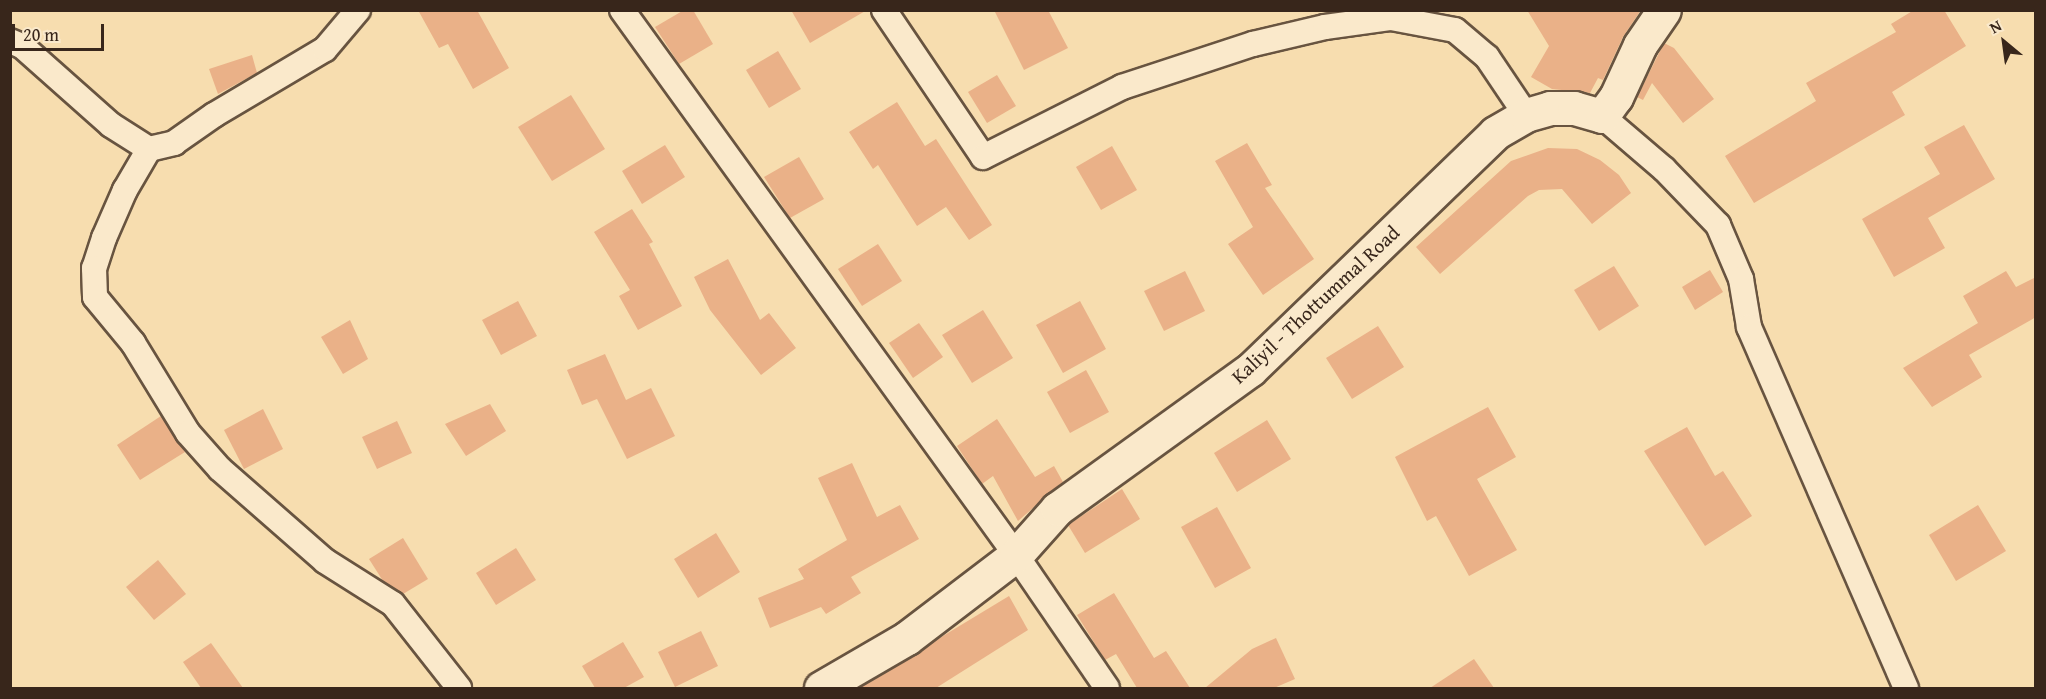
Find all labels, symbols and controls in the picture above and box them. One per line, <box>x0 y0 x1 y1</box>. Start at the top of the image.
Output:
scale bar <box>15 12 106 50</box>
north arrow <box>1974 12 2034 72</box>
text: N <box>1985 13 2006 39</box>
text: 20 m <box>23 21 59 48</box>
street label: Kaliyil - Thottummal Road <box>1226 220 1404 388</box>

